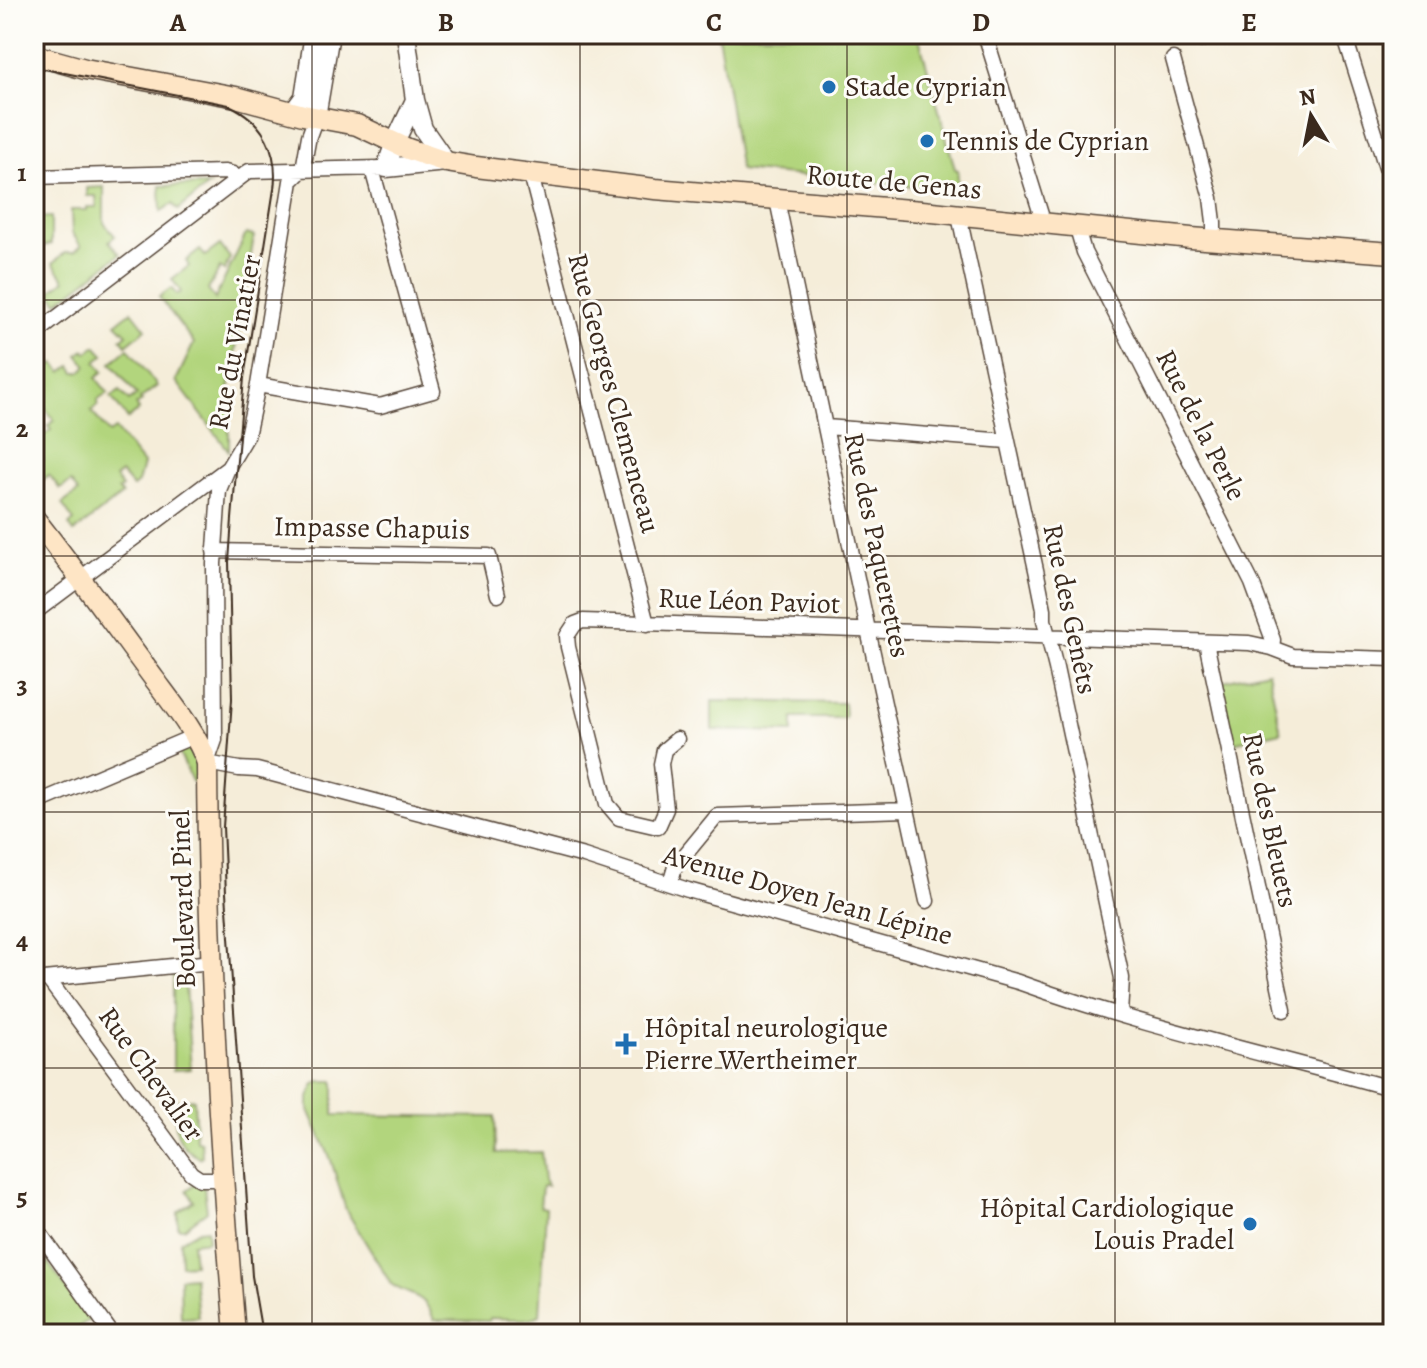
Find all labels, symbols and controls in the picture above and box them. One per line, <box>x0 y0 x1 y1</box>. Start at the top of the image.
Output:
text: A <box>169 5 187 40</box>
text: B <box>438 5 454 40</box>
text: C <box>706 5 722 40</box>
text: D <box>972 5 990 40</box>
text: E <box>1241 5 1257 40</box>
place label: Stade Cyprian <box>845 68 1007 106</box>
north arrow <box>1271 76 1351 156</box>
marker: Stade Cyprian <box>820 78 838 96</box>
text: N <box>1297 81 1318 113</box>
place label: Tennis de Cyprian <box>943 122 1149 160</box>
marker: Tennis de Cyprian <box>918 132 936 150</box>
text: 1 <box>17 155 27 190</box>
street label: Route de Genas <box>805 155 983 209</box>
street label: Rue Georges Clemenceau <box>558 249 670 538</box>
street label: Rue du Vinatier <box>199 251 271 433</box>
street label: Rue de la Perle <box>1147 343 1255 507</box>
text: 2 <box>16 411 29 446</box>
street label: Rue des Paquerettes <box>835 429 919 661</box>
street label: Impasse Chapuis <box>274 507 470 549</box>
street label: Rue des Genêts <box>1033 520 1107 698</box>
street label: Rue Léon Paviot <box>657 579 841 623</box>
text: 3 <box>16 667 28 702</box>
street label: Rue des Bleuets <box>1233 729 1307 911</box>
street label: Boulevard Pinel <box>161 809 205 989</box>
street label: Avenue Doyen Jean Lépine <box>658 835 957 955</box>
text: 4 <box>16 923 28 958</box>
street label: Rue Chevalier <box>89 999 213 1149</box>
place label: Hôpital neurologique Pierre Wertheimer <box>644 1009 888 1079</box>
marker: Hôpital neurologique Pierre Wertheimer <box>615 1033 637 1055</box>
text: 5 <box>16 1179 28 1214</box>
place label: Hôpital Cardiologique Louis Pradel <box>979 1189 1234 1259</box>
marker: Hôpital Cardiologique Louis Pradel <box>1241 1215 1259 1233</box>

